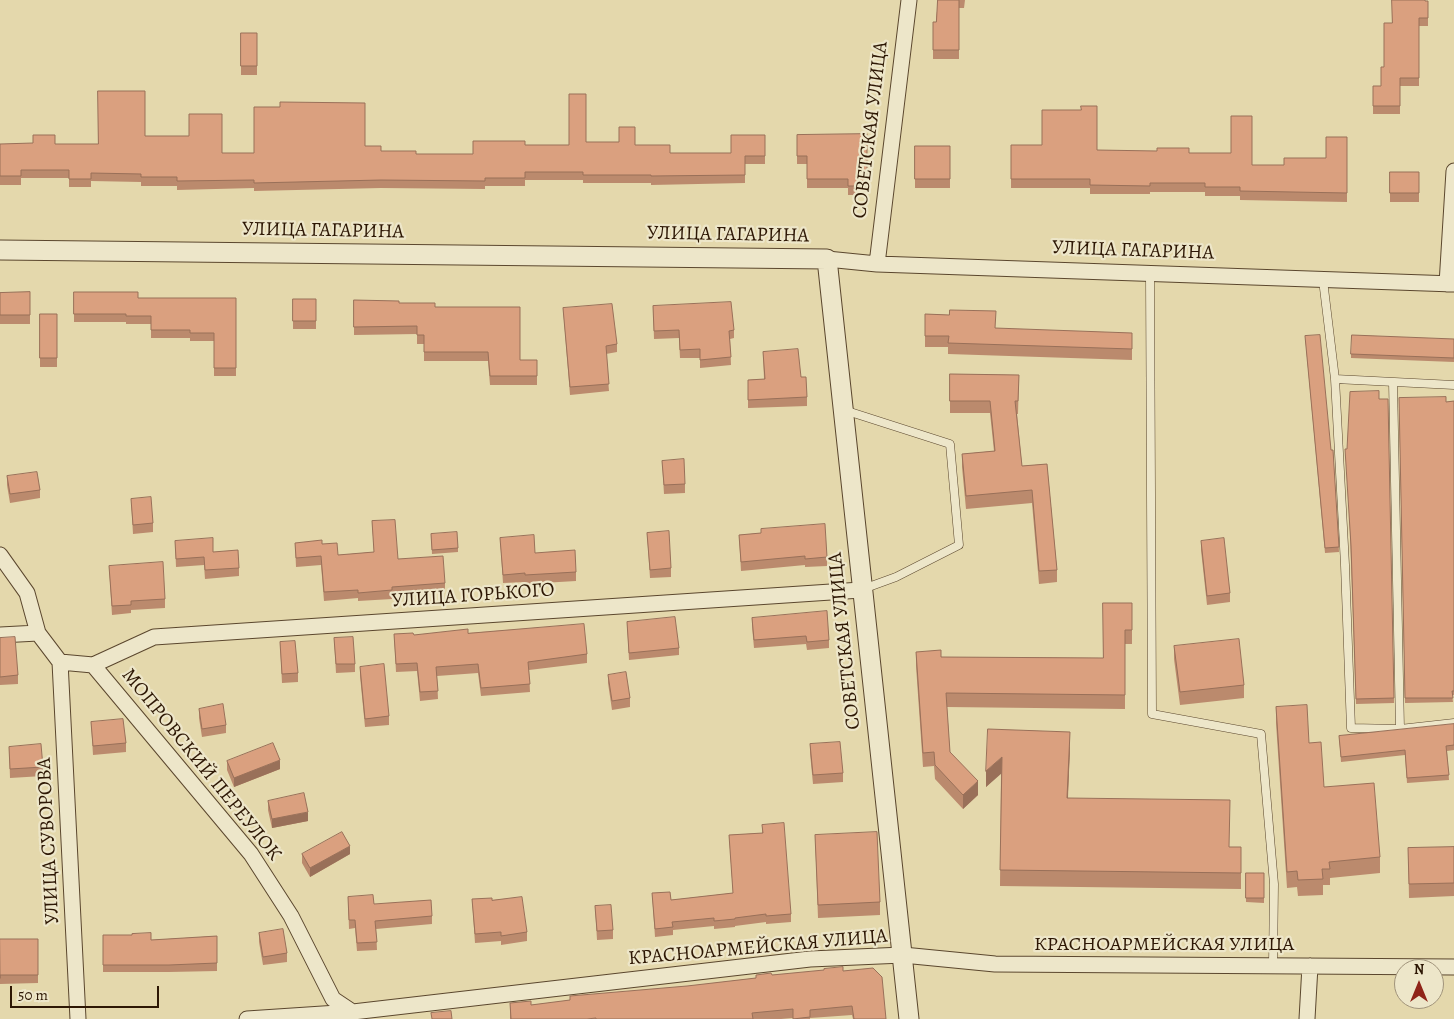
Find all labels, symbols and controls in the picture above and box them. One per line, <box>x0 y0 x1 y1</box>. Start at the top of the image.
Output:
street label: СОВЕТСКАЯ УЛИЦА <box>848 40 894 220</box>
street label: УЛИЦА ГАГАРИНА <box>242 218 404 244</box>
street label: УЛИЦА ГАГАРИНА <box>647 222 809 248</box>
street label: УЛИЦА ГАГАРИНА <box>1052 236 1214 266</box>
street label: СОВЕТСКАЯ УЛИЦА <box>824 551 866 731</box>
street label: УЛИЦА ГОРЬКОГО <box>391 578 555 614</box>
street label: МОПРОВСКИЙ ПЕРЕУЛОК <box>116 664 286 866</box>
street label: УЛИЦА СУВОРОВА <box>33 757 65 925</box>
street label: КРАСНОАРМЕЙСКАЯ УЛИЦА <box>627 925 889 971</box>
street label: КРАСНОАРМЕЙСКАЯ УЛИЦА <box>1034 933 1294 957</box>
north arrow <box>1394 959 1444 1009</box>
text: N <box>1414 960 1424 979</box>
scale bar <box>12 976 161 1008</box>
text: 50 m <box>18 985 48 1005</box>

